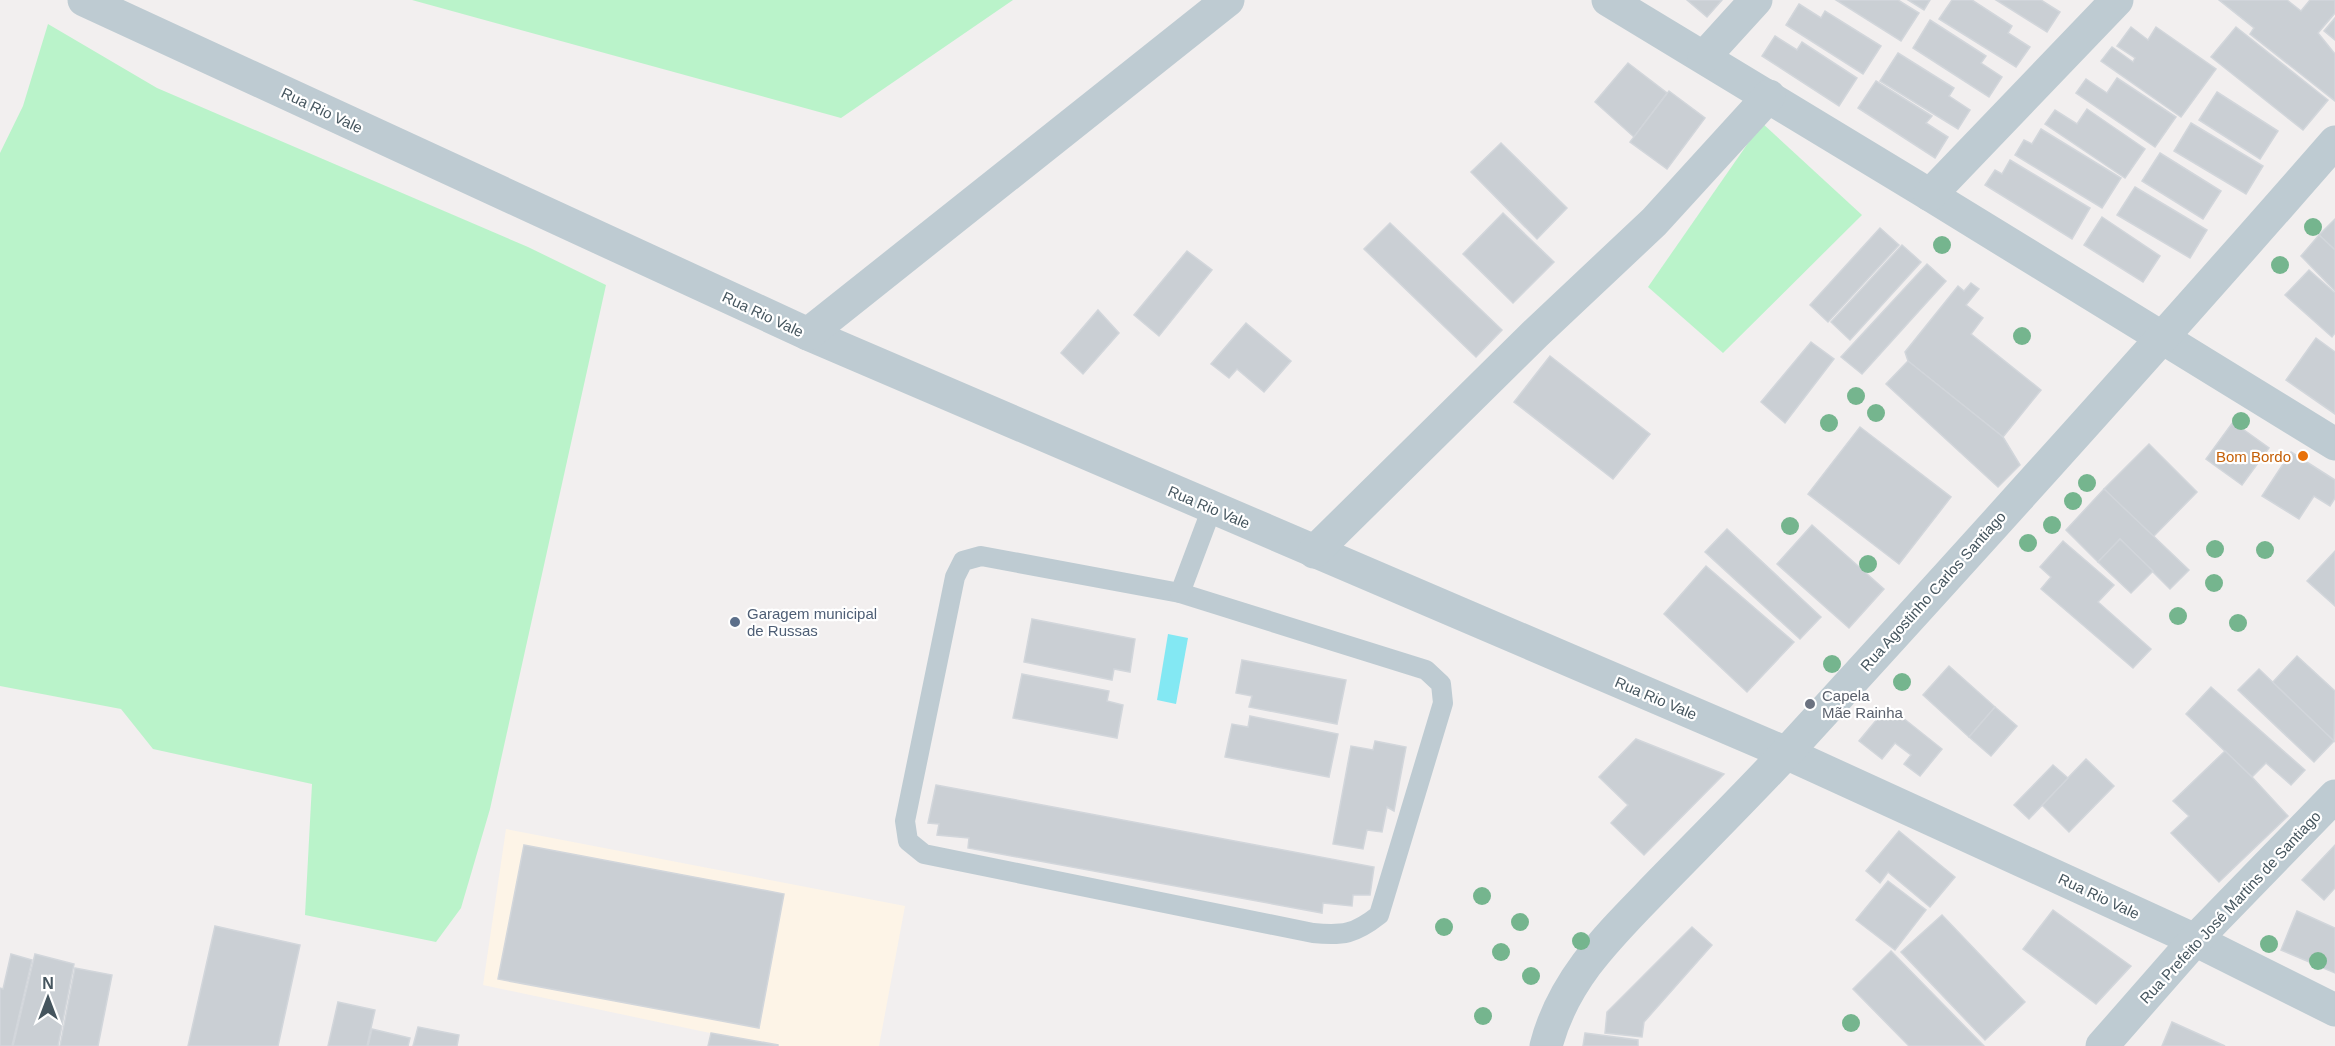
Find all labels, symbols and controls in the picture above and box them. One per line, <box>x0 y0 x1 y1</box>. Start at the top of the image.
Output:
street label: Rua Rio Vale <box>279 84 365 136</box>
street label: Rua Rio Vale <box>720 288 806 340</box>
place label: Bom Bordo <box>2216 448 2291 465</box>
marker: Bom Bordo <box>2296 449 2310 463</box>
street label: Rua Rio Vale <box>1166 482 1252 532</box>
street label: Rua Agostinho Carlos Santiago <box>1857 508 2009 674</box>
place label: Garagem municipal de Russas <box>747 605 877 639</box>
marker: Garagem municipal de Russas <box>728 615 742 629</box>
street label: Rua Rio Vale <box>1613 673 1699 723</box>
place label: Capela Mãe Rainha <box>1822 687 1904 721</box>
marker: Capela Mãe Rainha <box>1803 697 1817 711</box>
street label: Rua Prefeito José Martins de Santiago <box>2136 807 2324 1007</box>
street label: Rua Rio Vale <box>2056 870 2142 922</box>
north arrow <box>18 968 78 1028</box>
text: N <box>42 975 54 992</box>

